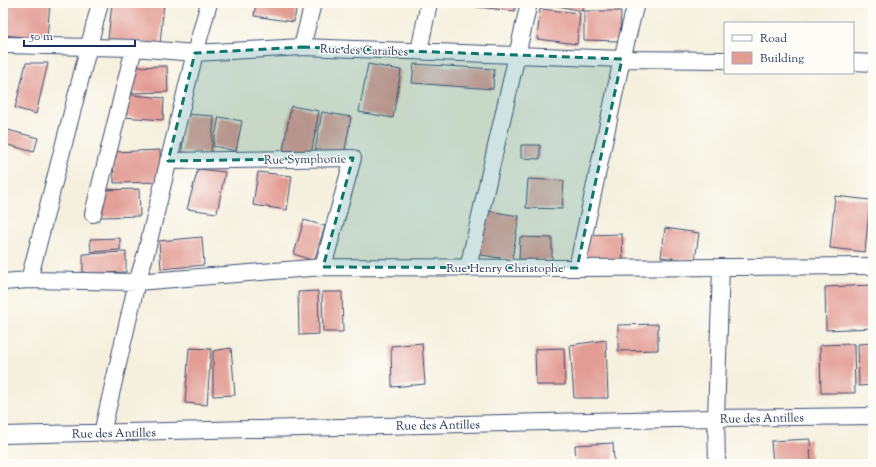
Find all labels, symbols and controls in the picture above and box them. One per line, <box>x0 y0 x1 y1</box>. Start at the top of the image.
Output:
scale bar <box>24 22 135 48</box>
legend <box>724 22 854 74</box>
text: 50 m <box>29 28 53 46</box>
text: Road <box>760 30 787 48</box>
street label: Rue des Caraïbes <box>320 40 409 62</box>
text: Building <box>760 50 804 68</box>
street label: Rue Symphonie <box>264 150 347 170</box>
street label: Rue Henry Christophe <box>446 260 564 278</box>
street label: Rue des Antilles <box>720 409 804 429</box>
street label: Rue des Antilles <box>396 416 480 436</box>
street label: Rue des Antilles <box>72 424 156 444</box>

